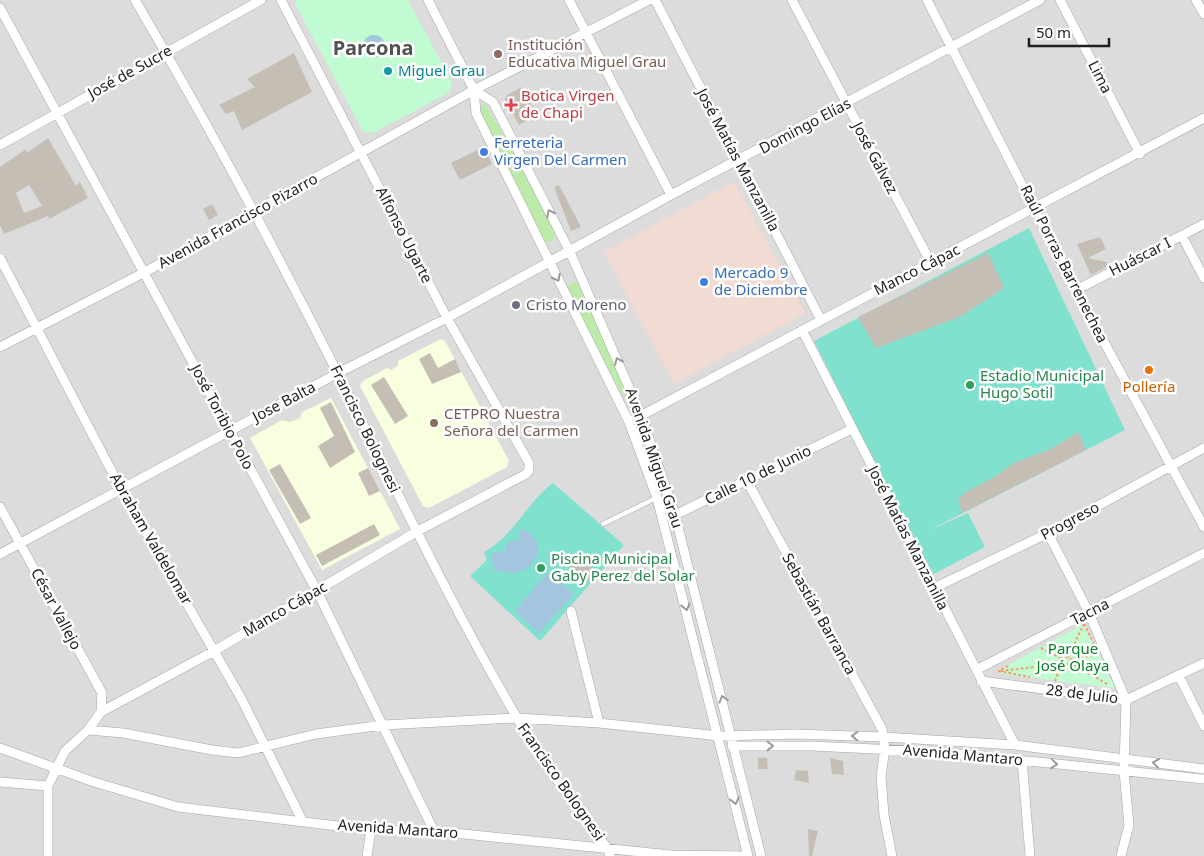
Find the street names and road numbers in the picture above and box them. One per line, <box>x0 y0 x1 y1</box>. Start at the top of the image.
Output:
street label: José de Sucre <box>82 40 175 103</box>
street label: Lima <box>1084 57 1118 96</box>
street label: José Matías Manzanilla <box>692 83 785 235</box>
street label: Domingo Elías <box>755 93 854 158</box>
street label: José Gálvez <box>848 116 903 197</box>
street label: Avenida Francisco Pizarro <box>154 168 321 272</box>
street label: Raúl Porras Barrenechea <box>1016 181 1113 346</box>
street label: Alfonso Ugarte <box>372 183 438 286</box>
street label: Huáscar I <box>1105 232 1174 280</box>
street label: Manco Cápac <box>870 239 963 299</box>
street label: José Toribio Polo <box>186 359 259 473</box>
street label: Francisco Bolognesi <box>326 361 405 496</box>
street label: Jose Balta <box>247 376 319 427</box>
street label: Avenida Miguel Grau <box>622 385 688 530</box>
street label: Calle 10 de Junio <box>701 440 814 509</box>
street label: José Matías Manzanilla <box>863 460 954 613</box>
street label: Abraham Valdelomar <box>106 469 198 608</box>
street label: Progreso <box>1037 496 1102 544</box>
street label: Sebastián Barranca <box>778 549 862 678</box>
street label: César Vallejo <box>27 564 87 653</box>
street label: Manco Cápac <box>239 576 330 640</box>
street label: Tacna <box>1067 593 1112 629</box>
street label: 28 de Julio <box>1045 679 1119 707</box>
street label: Francisco Bolognesi <box>514 719 610 844</box>
street label: Avenida Mantaro <box>902 739 1024 769</box>
street label: Avenida Mantaro <box>337 814 459 842</box>

